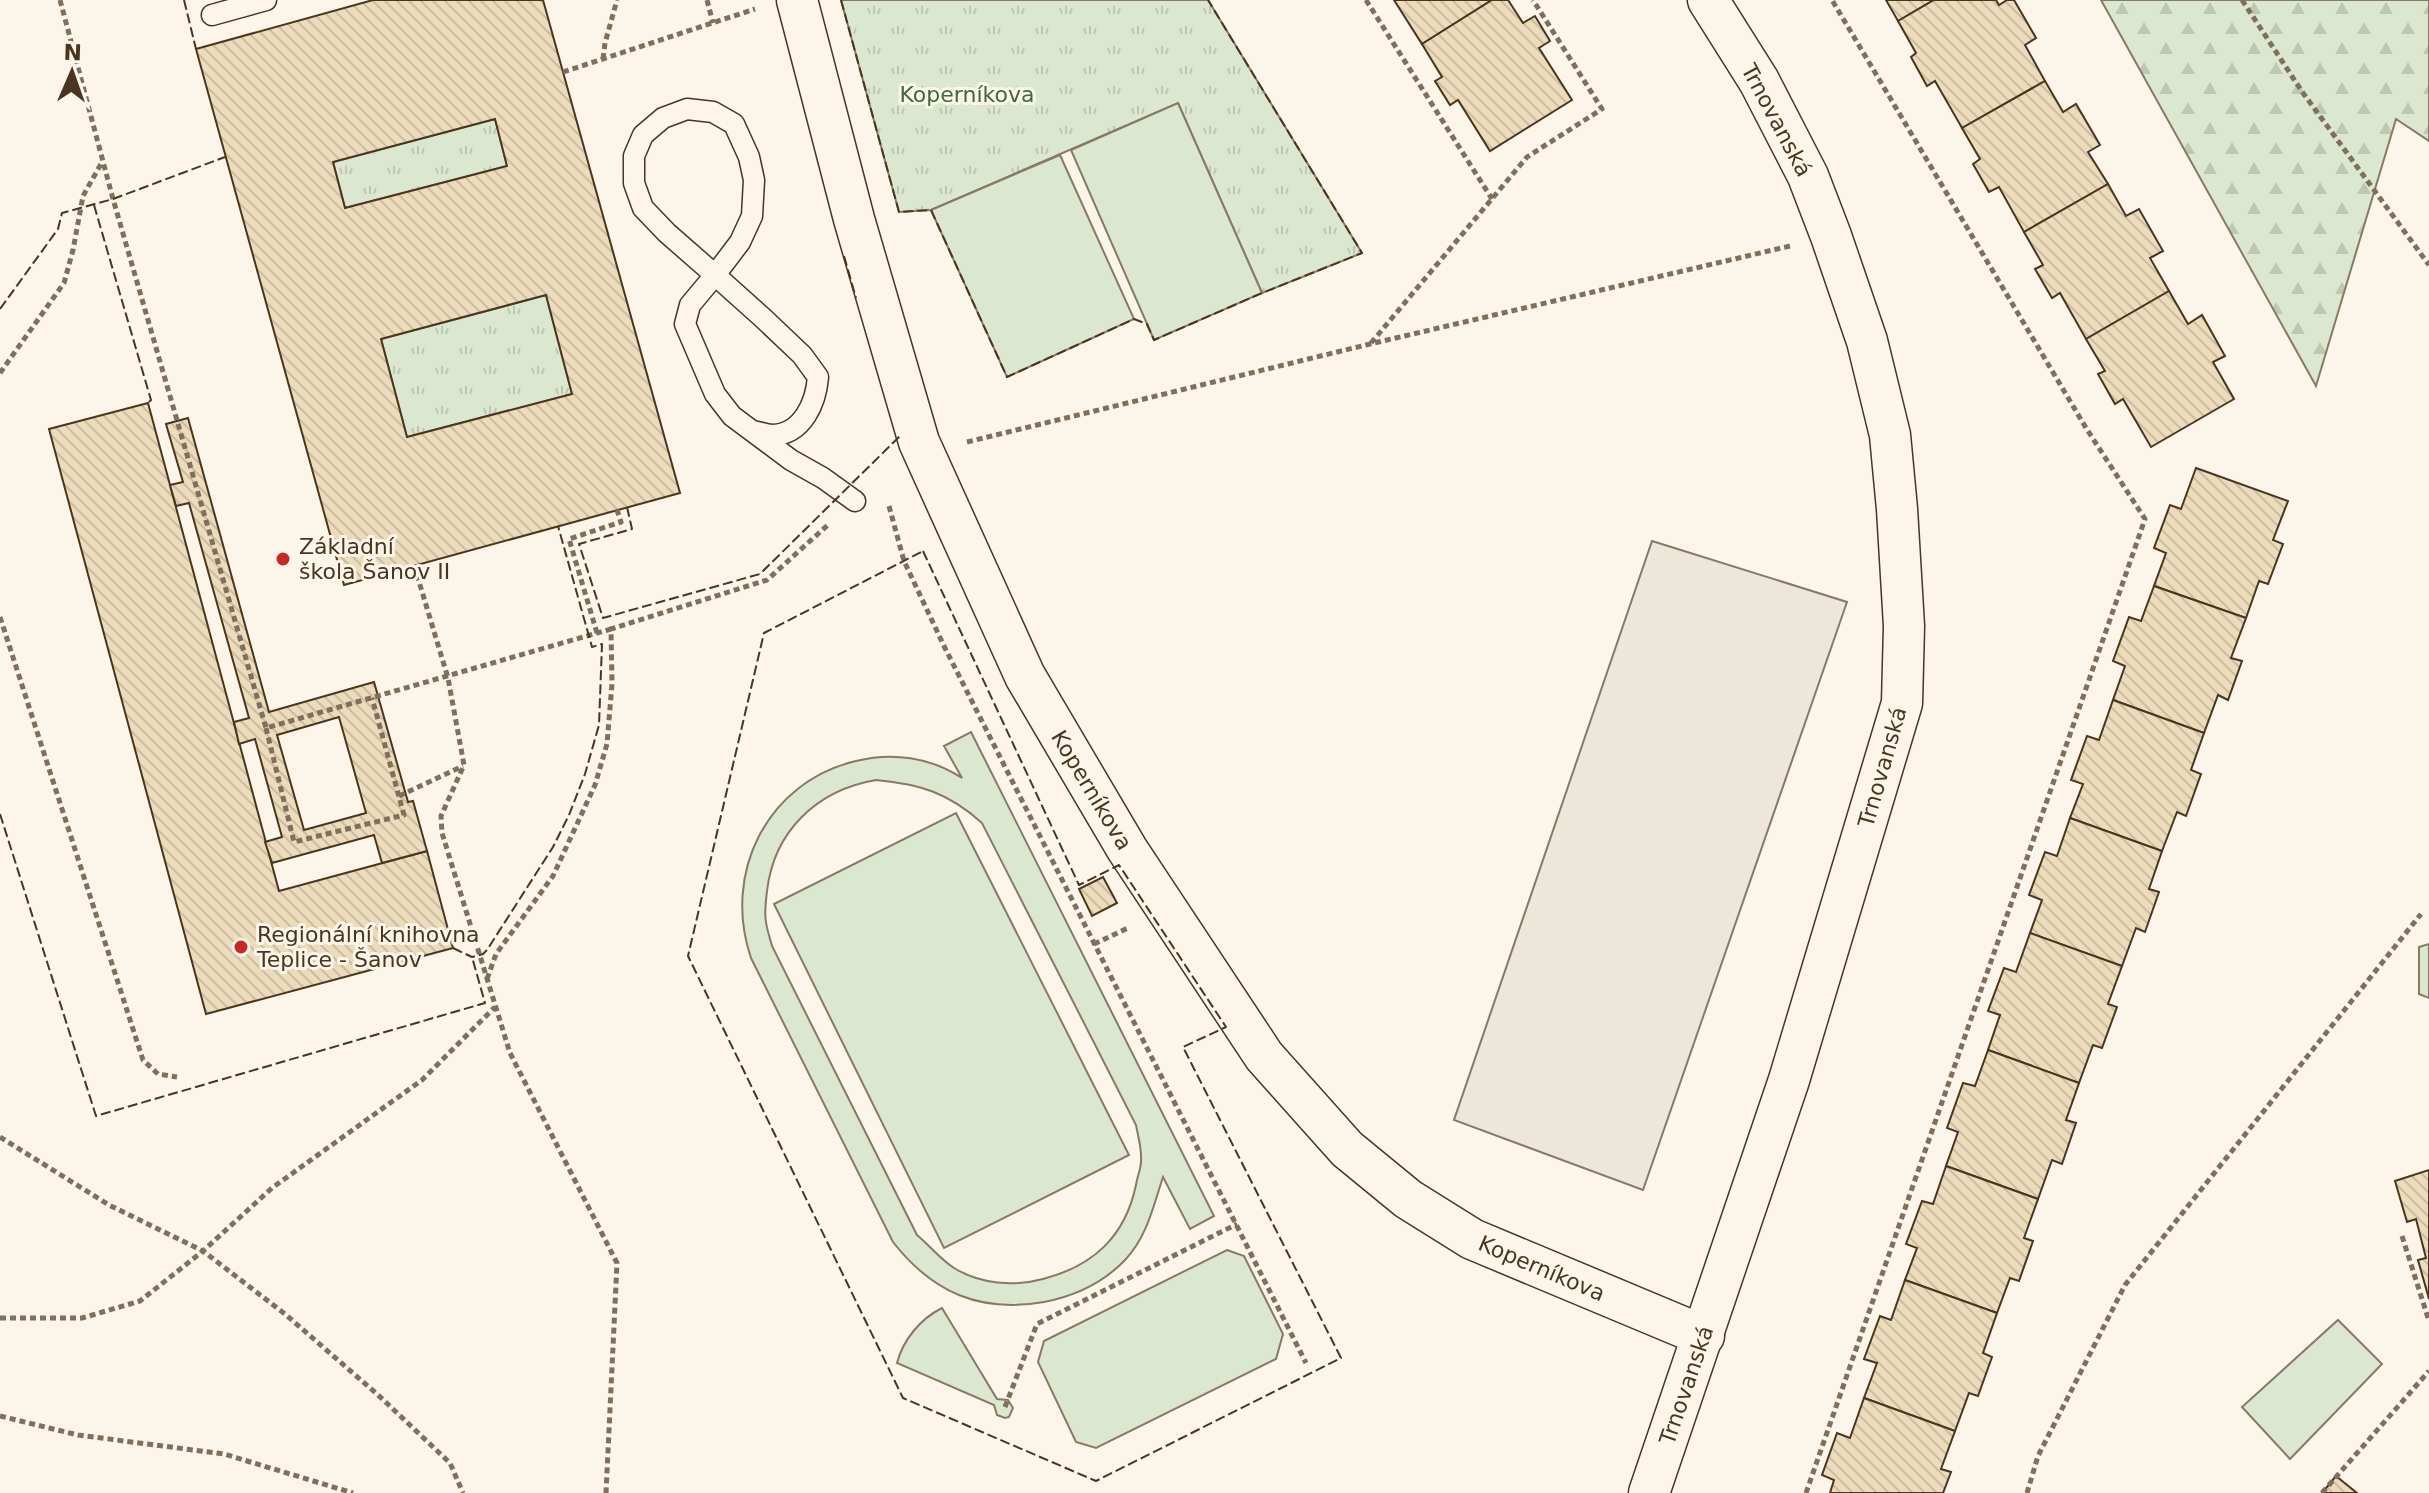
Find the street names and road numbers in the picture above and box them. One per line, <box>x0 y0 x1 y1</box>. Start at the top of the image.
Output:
street label: Trnovanská <box>1736 59 1817 181</box>
street label: Trnovanská <box>1853 704 1912 831</box>
street label: Koperníkova <box>1046 726 1137 855</box>
street label: Koperníkova <box>1475 1231 1609 1306</box>
street label: Trnovanská <box>1654 1322 1718 1449</box>

